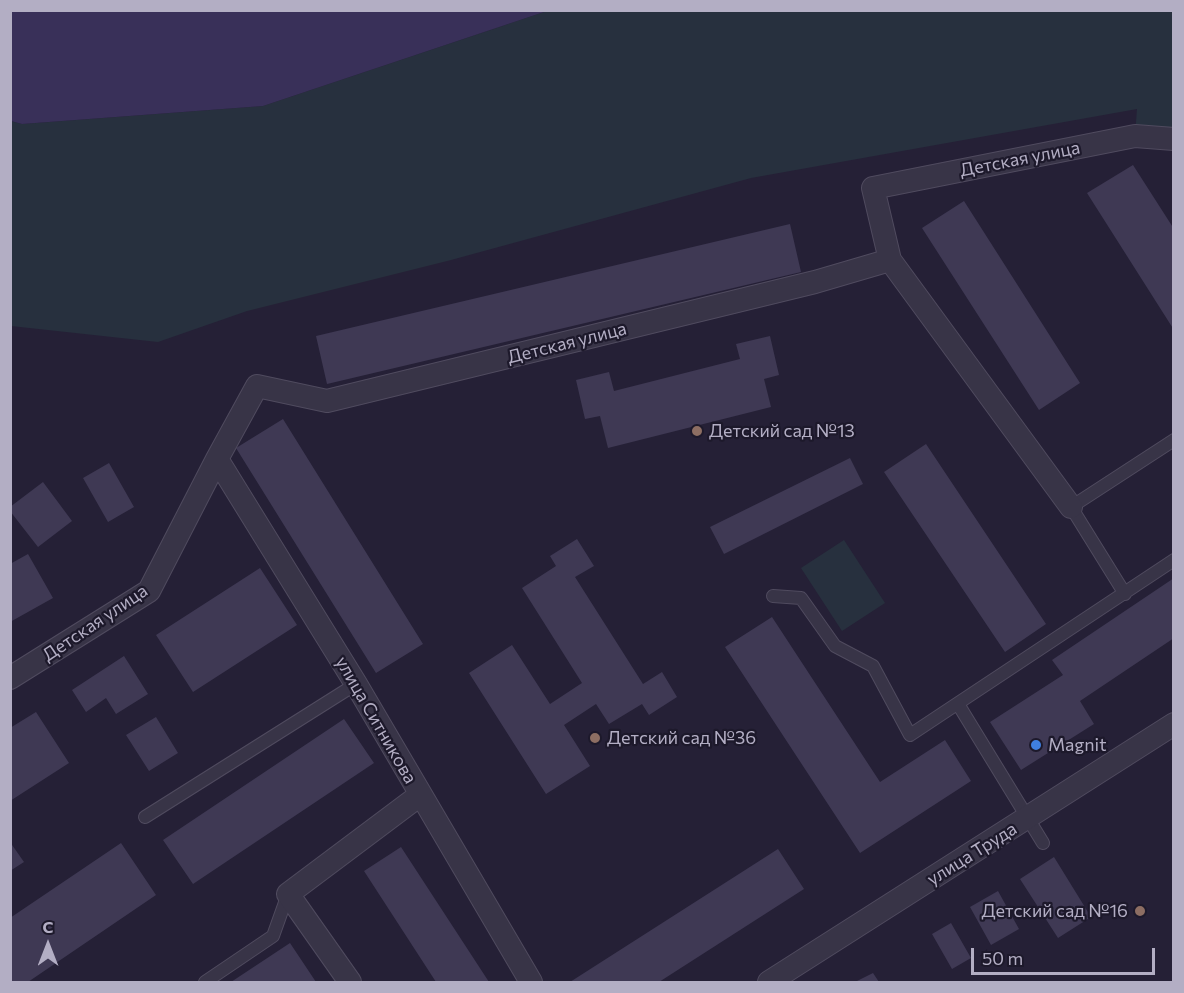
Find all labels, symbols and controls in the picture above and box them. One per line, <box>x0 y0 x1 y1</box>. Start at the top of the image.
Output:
street label: Детская улица <box>958 137 1082 181</box>
street label: Детская улица <box>505 318 629 368</box>
place label: Детский сад №13 <box>709 420 855 442</box>
marker: Детский сад №13 <box>690 424 704 438</box>
street label: Детская улица <box>38 580 152 666</box>
street label: улица Ситникова <box>331 653 421 787</box>
place label: Детский сад №36 <box>607 727 756 749</box>
marker: Детский сад №36 <box>588 731 602 745</box>
place label: Magnit <box>1048 734 1107 756</box>
marker: Magnit <box>1029 738 1043 752</box>
street label: улица Труда <box>923 818 1021 890</box>
place label: Детский сад №16 <box>981 900 1128 922</box>
marker: Детский сад №16 <box>1133 904 1147 918</box>
north arrow <box>18 915 78 975</box>
text: С <box>43 917 53 936</box>
scale bar <box>974 936 1158 974</box>
text: 50 m <box>982 947 1023 969</box>

